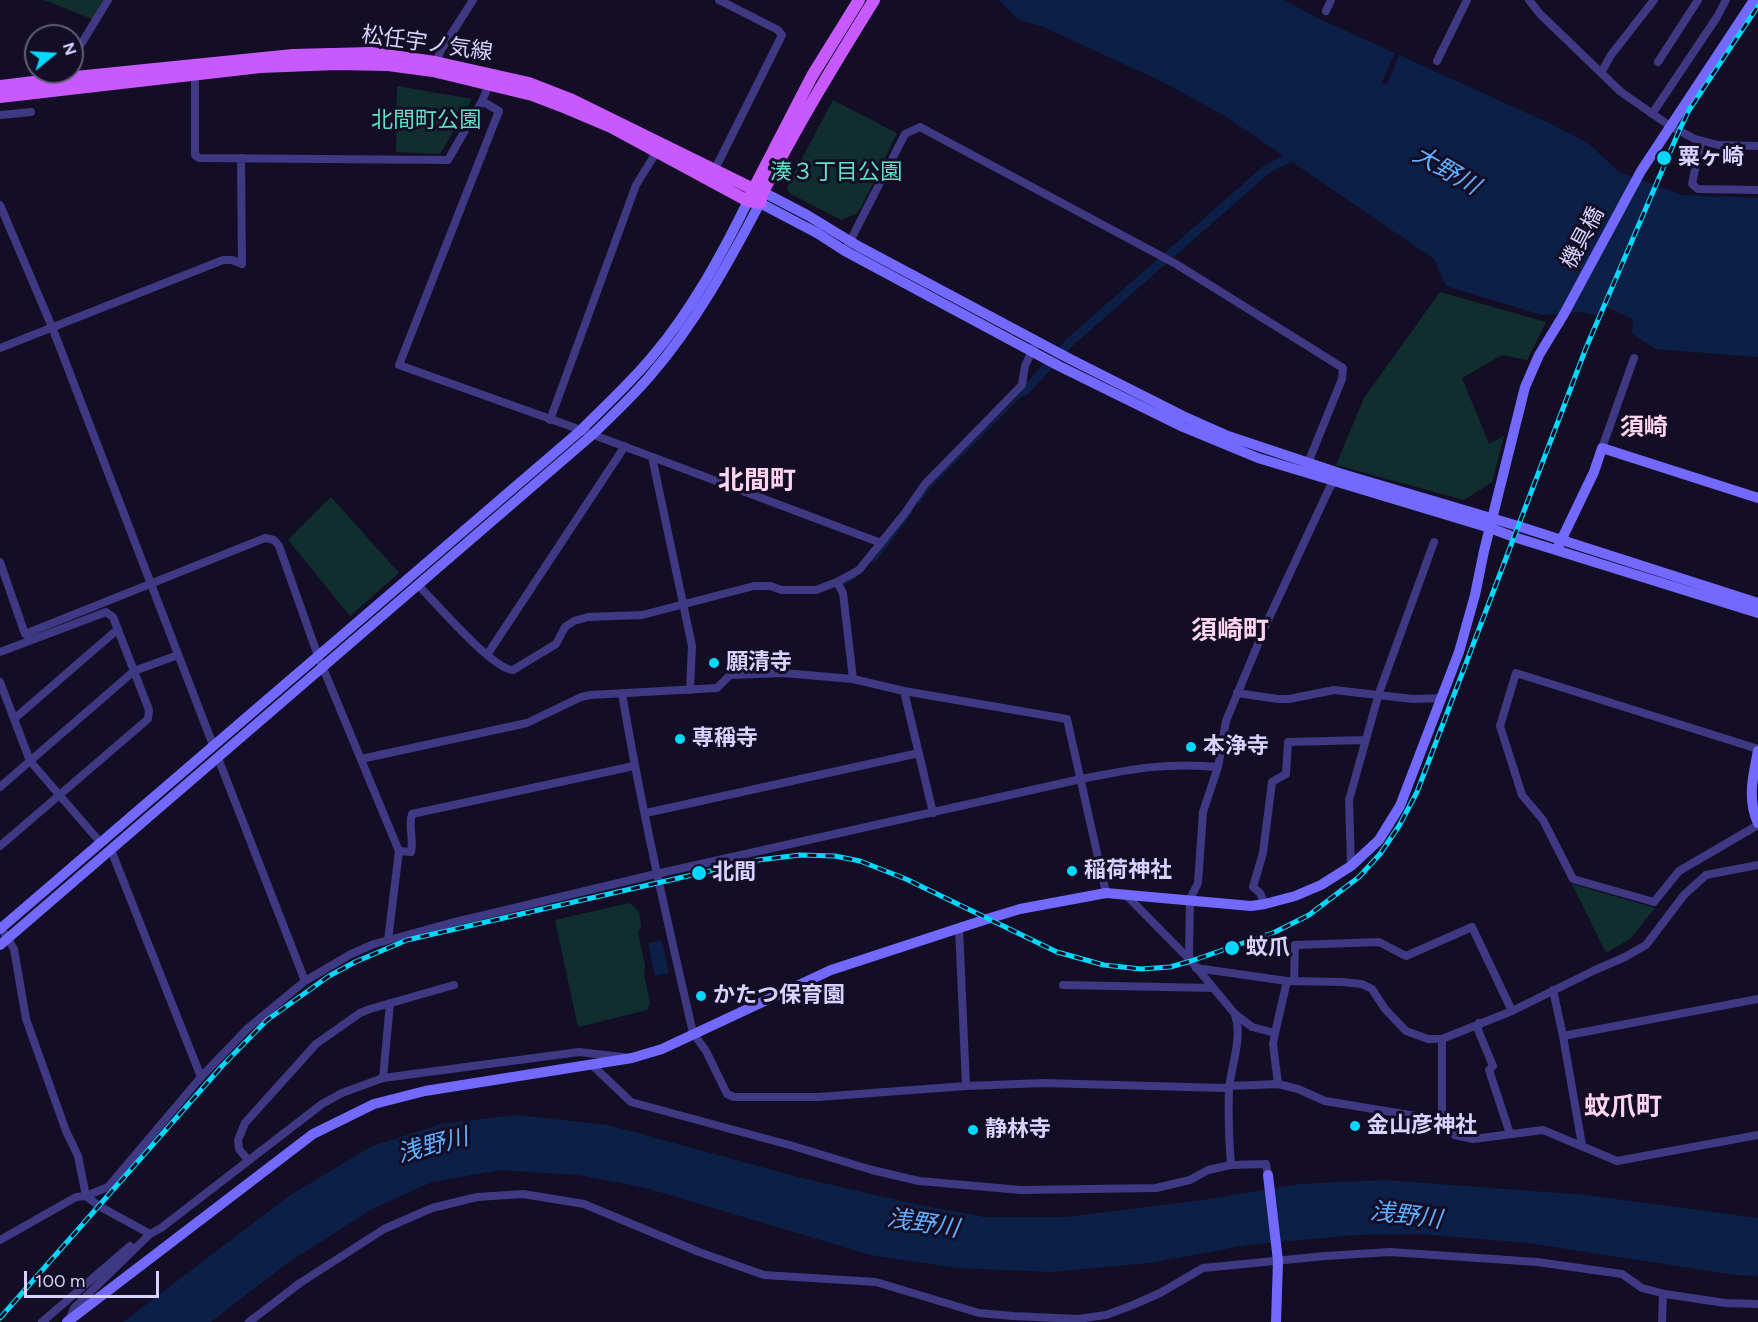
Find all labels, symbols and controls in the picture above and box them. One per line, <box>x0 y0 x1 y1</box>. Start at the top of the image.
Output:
street label: 松任宇ノ気線 <box>360 22 494 66</box>
north arrow <box>24 24 84 84</box>
text: N <box>59 40 81 58</box>
park label: 北間町公園 <box>371 108 481 134</box>
water label: 大野川 <box>1408 141 1484 201</box>
place label: 粟ヶ崎 <box>1678 145 1744 171</box>
marker: 粟ヶ崎 <box>1655 149 1673 167</box>
park label: 湊３丁目公園 <box>770 160 902 186</box>
street label: 機具橋 <box>1556 203 1610 273</box>
district label: 須崎 <box>1620 414 1668 442</box>
district label: 北間町 <box>718 465 796 497</box>
district label: 須崎町 <box>1191 615 1269 647</box>
place label: 願清寺 <box>726 650 792 676</box>
marker: 願清寺 <box>707 656 721 670</box>
place label: 専稱寺 <box>692 726 758 752</box>
marker: 専稱寺 <box>673 732 687 746</box>
place label: 本浄寺 <box>1203 734 1269 760</box>
marker: 本浄寺 <box>1184 740 1198 754</box>
place label: 稲荷神社 <box>1084 858 1172 884</box>
place label: 北間 <box>712 860 756 886</box>
marker: 北間 <box>690 864 708 882</box>
marker: 稲荷神社 <box>1065 864 1079 878</box>
place label: 蚊爪 <box>1246 935 1290 961</box>
marker: 蚊爪 <box>1223 939 1241 957</box>
place label: かたつ保育園 <box>713 983 845 1009</box>
marker: かたつ保育園 <box>694 989 708 1003</box>
district label: 蚊爪町 <box>1584 1091 1662 1123</box>
place label: 金山彦神社 <box>1367 1113 1477 1139</box>
place label: 静林寺 <box>985 1117 1051 1143</box>
marker: 金山彦神社 <box>1348 1119 1362 1133</box>
water label: 浅野川 <box>394 1123 472 1169</box>
marker: 静林寺 <box>966 1123 980 1137</box>
water label: 浅野川 <box>1369 1197 1443 1235</box>
water label: 浅野川 <box>885 1204 961 1244</box>
scale bar <box>27 1259 162 1297</box>
text: 100 m <box>35 1270 85 1292</box>

